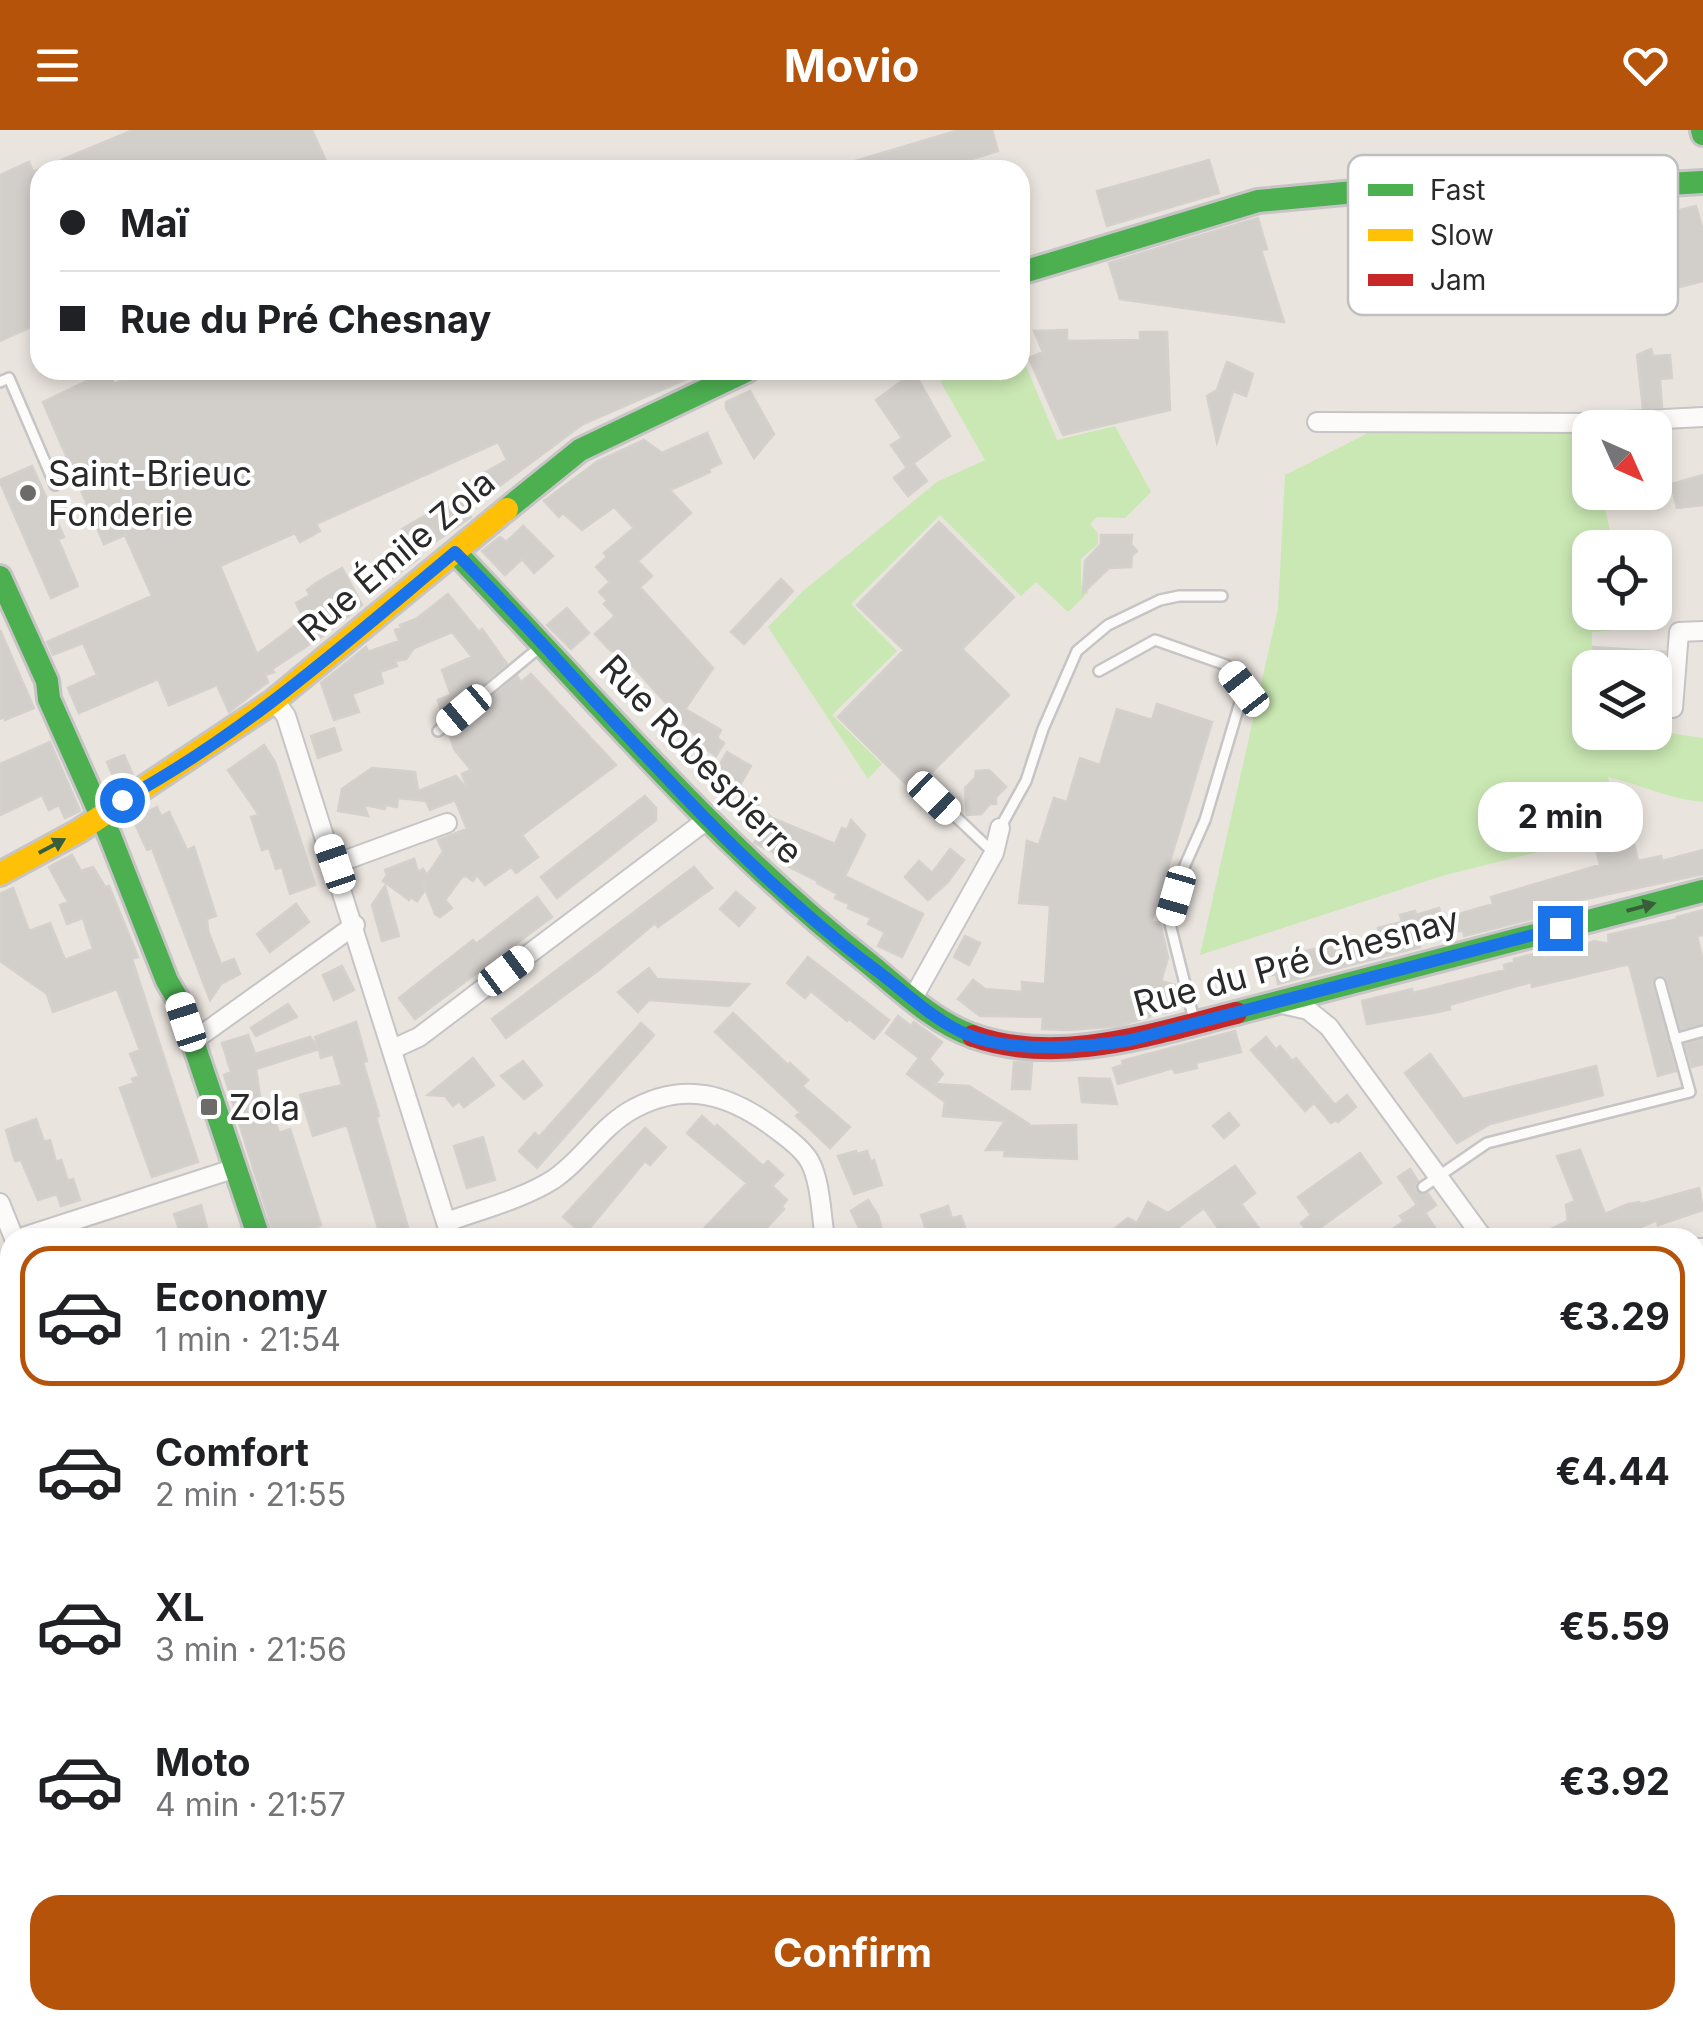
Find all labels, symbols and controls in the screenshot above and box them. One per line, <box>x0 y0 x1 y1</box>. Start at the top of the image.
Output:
icon: menu <box>30 38 85 93</box>
text: Movio <box>784 38 919 93</box>
icon: heart <box>1618 38 1673 93</box>
legend <box>1348 155 1678 315</box>
text: Fast <box>1430 173 1486 207</box>
text: Maï <box>120 200 188 246</box>
text: Slow <box>1430 218 1494 252</box>
text: Jam <box>1430 263 1486 297</box>
text: Rue du Pré Chesnay <box>120 296 491 342</box>
north arrow <box>1572 410 1672 510</box>
map controls <box>1572 410 1672 750</box>
place label: Saint-Brieuc Fonderie <box>48 452 252 534</box>
street label: Rue Émile Zola <box>289 461 503 649</box>
marker: Saint-Brieuc Fonderie <box>17 482 39 504</box>
button: locate <box>1572 530 1672 630</box>
street label: Rue Robespierre <box>592 646 812 872</box>
button: layers <box>1572 650 1672 750</box>
car <box>1214 656 1274 722</box>
car <box>431 679 497 741</box>
car <box>902 766 966 830</box>
route start <box>100 778 145 823</box>
callout: 2 min <box>1478 783 1642 853</box>
text: 2 min <box>1518 797 1603 836</box>
car <box>311 831 359 897</box>
one-way arrow <box>37 838 66 855</box>
car <box>1153 863 1199 929</box>
street label: Rue du Pré Chesnay <box>1129 897 1463 1025</box>
one-way arrow <box>1626 899 1657 915</box>
route end <box>1538 906 1583 951</box>
car <box>473 941 539 1001</box>
car <box>162 989 210 1055</box>
place label: Zola <box>229 1086 300 1128</box>
marker: Zola <box>198 1096 220 1118</box>
icon: car <box>35 1271 125 1361</box>
text: Economy <box>155 1274 328 1320</box>
text: €3.29 <box>1559 1293 1670 1339</box>
text: 1 min · 21:54 <box>155 1320 341 1359</box>
icon: car <box>35 1426 125 1516</box>
text: Comfort <box>155 1429 309 1475</box>
text: €4.44 <box>1555 1448 1670 1494</box>
text: 2 min · 21:55 <box>155 1475 346 1514</box>
icon: car <box>35 1581 125 1671</box>
text: XL <box>155 1584 205 1630</box>
text: €5.59 <box>1559 1603 1670 1649</box>
text: 3 min · 21:56 <box>155 1630 347 1669</box>
icon: car <box>35 1736 125 1826</box>
text: Moto <box>155 1739 251 1785</box>
text: €3.92 <box>1559 1758 1670 1804</box>
text: 4 min · 21:57 <box>155 1785 346 1824</box>
button: Confirm <box>30 1895 1675 2010</box>

